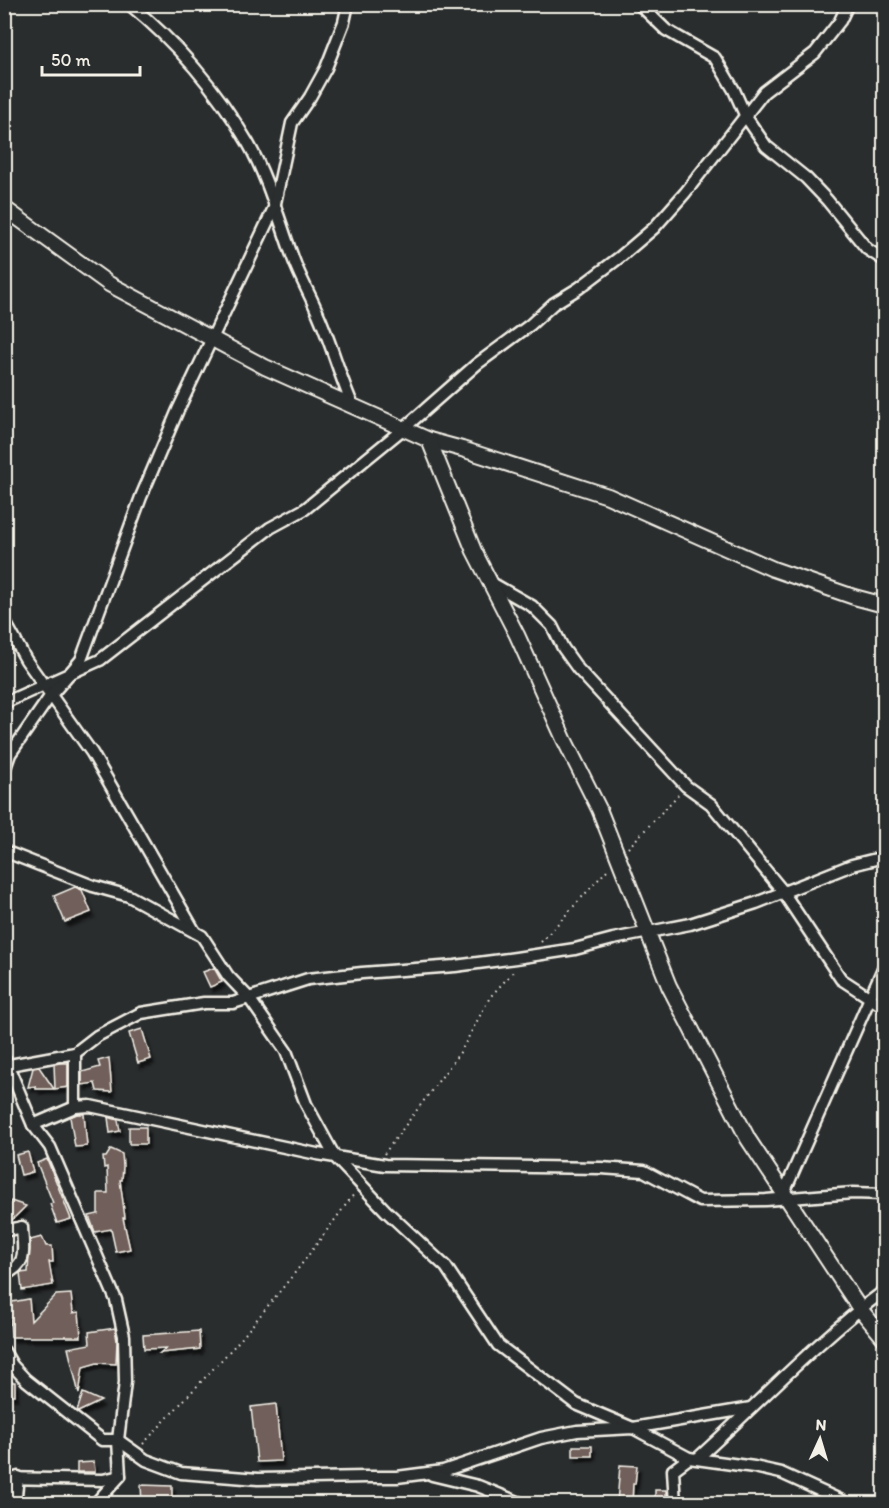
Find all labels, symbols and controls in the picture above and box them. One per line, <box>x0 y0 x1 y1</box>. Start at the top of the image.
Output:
scale bar <box>42 39 140 77</box>
text: 50 m <box>51 49 91 71</box>
north arrow <box>790 1409 850 1469</box>
text: N <box>815 1415 827 1434</box>

